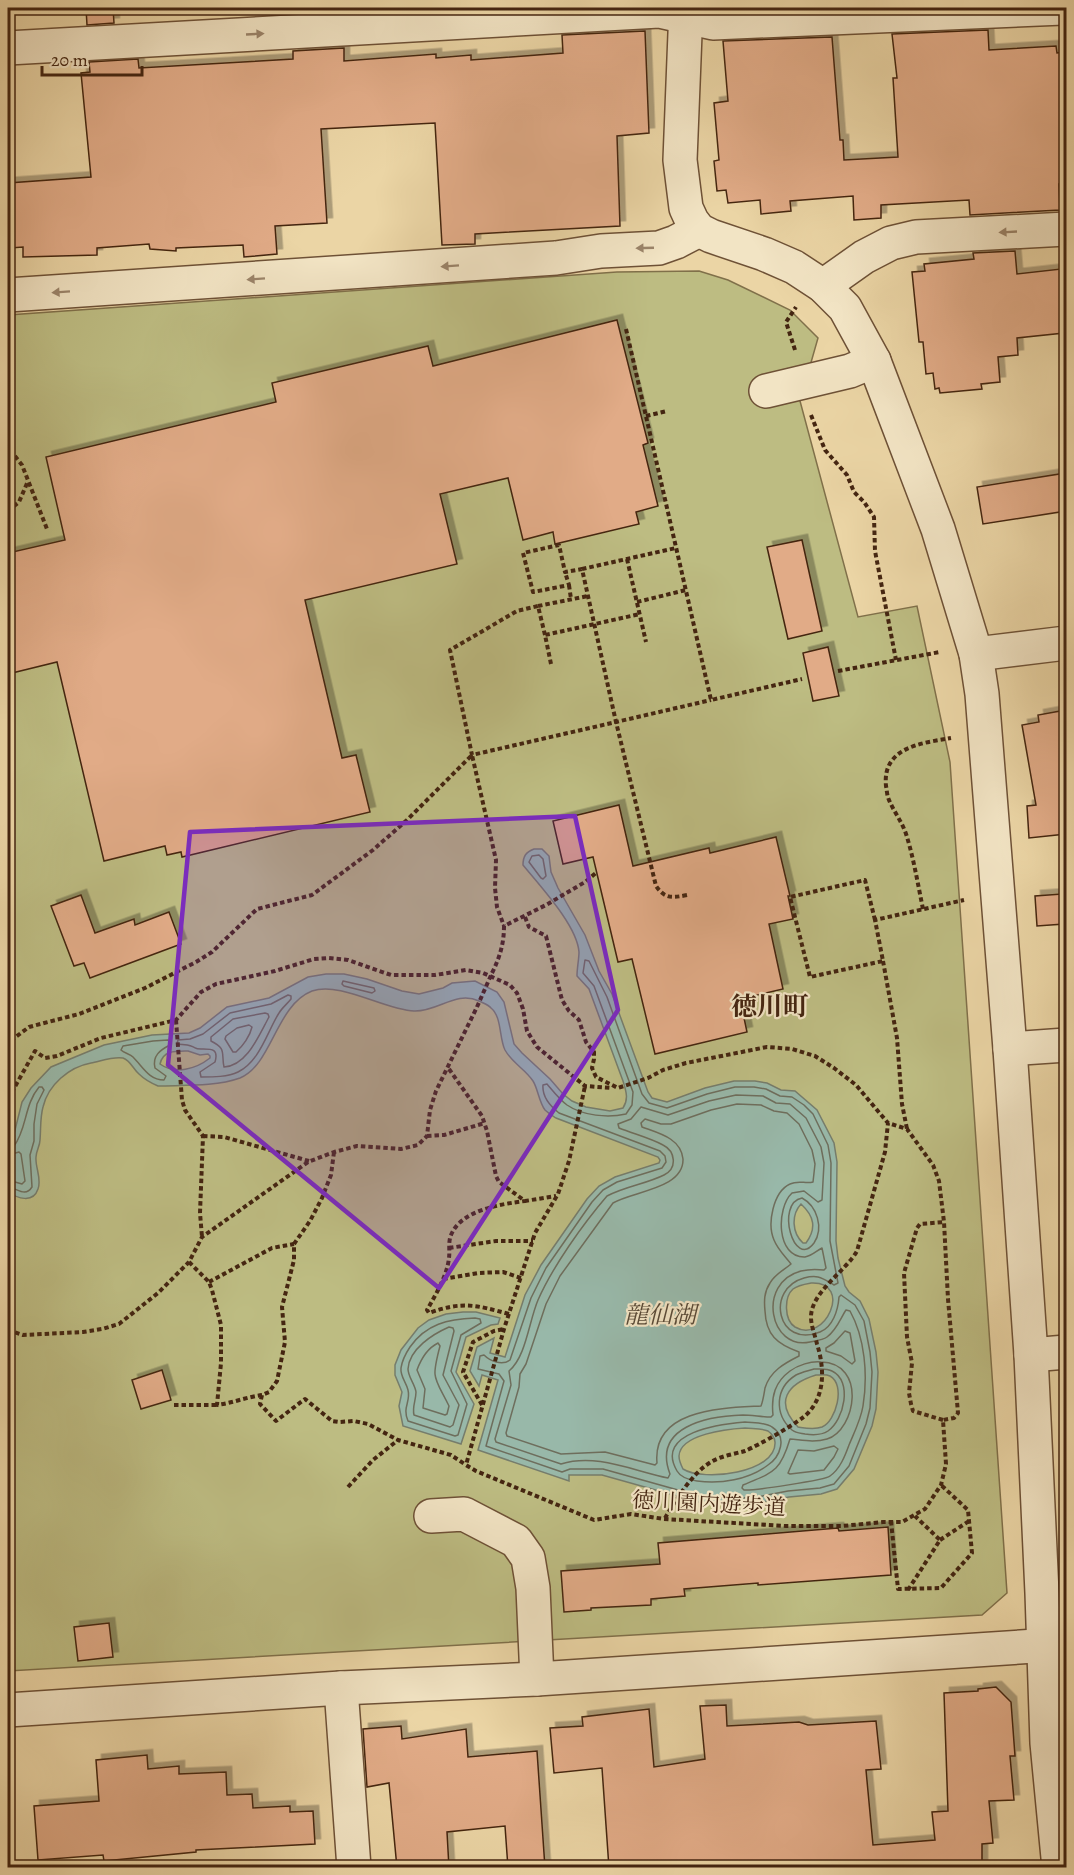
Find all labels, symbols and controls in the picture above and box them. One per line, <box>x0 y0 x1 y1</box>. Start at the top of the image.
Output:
one-way arrow <box>245 29 264 39</box>
scale bar <box>42 39 142 77</box>
text: 20 m <box>51 48 88 72</box>
one-way arrow <box>999 228 1018 237</box>
one-way arrow <box>635 244 654 253</box>
one-way arrow <box>441 261 460 270</box>
one-way arrow <box>246 274 265 283</box>
one-way arrow <box>52 287 71 297</box>
district label: 徳川町 <box>731 989 809 1024</box>
water label: 龍仙湖 <box>624 1299 700 1331</box>
street label: 徳川園内遊歩道 <box>631 1485 787 1523</box>

